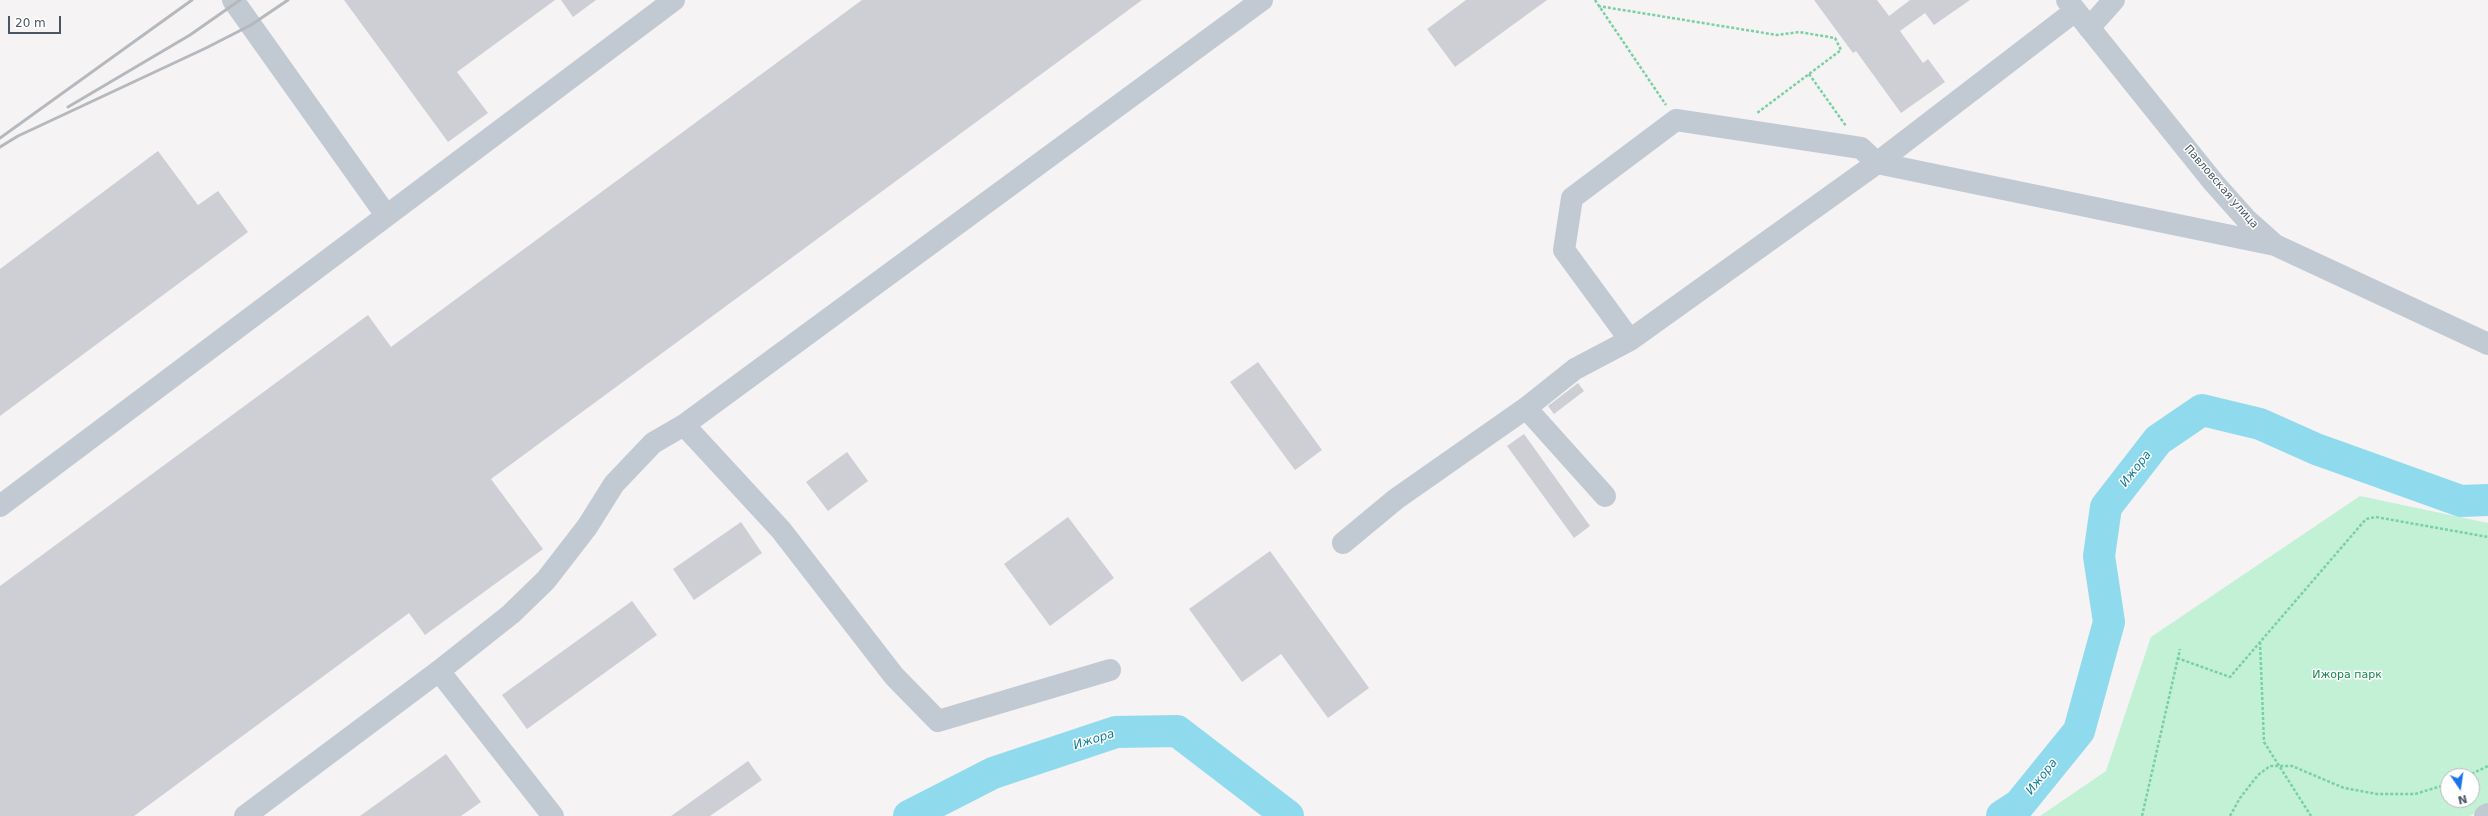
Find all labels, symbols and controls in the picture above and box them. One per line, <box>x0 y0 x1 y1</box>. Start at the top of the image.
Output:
scale bar <box>10 8 63 34</box>
text: 20 m <box>15 16 46 30</box>
street label: Павловская улица <box>2181 143 2261 231</box>
water label: Ижора <box>2117 448 2155 490</box>
park label: Ижора парк <box>2312 668 2382 682</box>
water label: Ижора <box>1072 727 1116 753</box>
water label: Ижора <box>2023 756 2061 798</box>
north arrow <box>2440 768 2480 808</box>
text: N <box>2457 792 2469 807</box>

